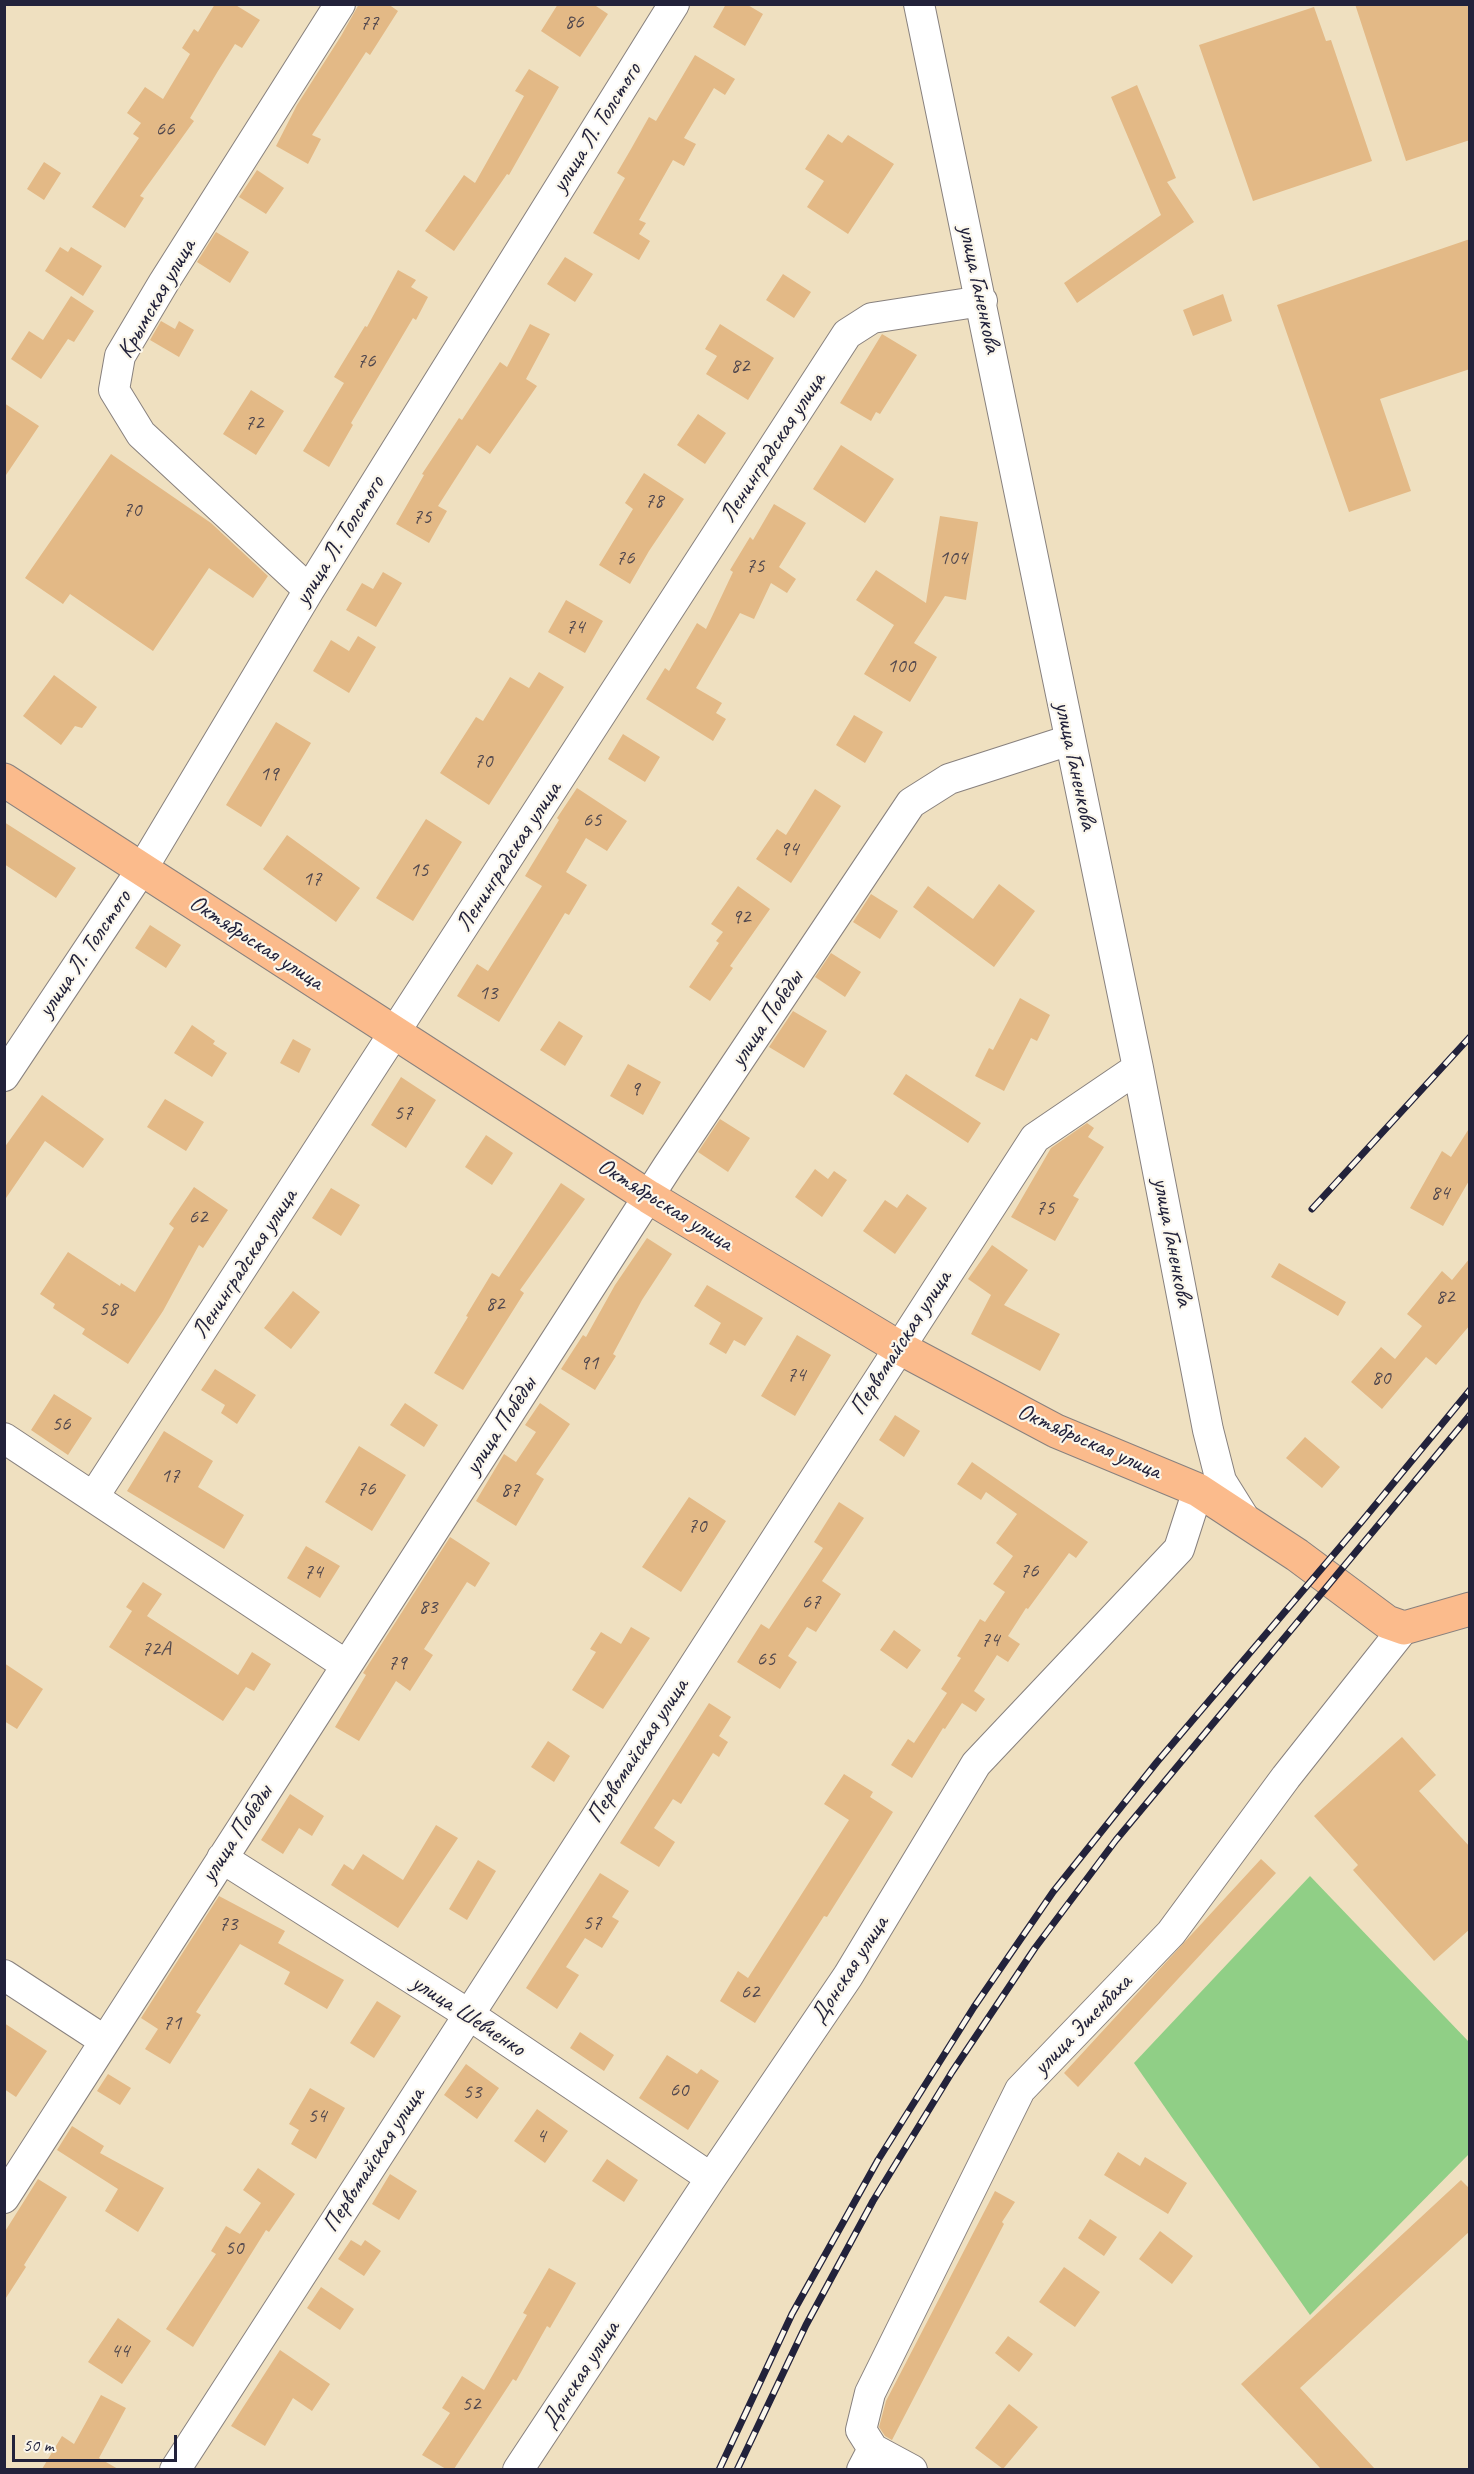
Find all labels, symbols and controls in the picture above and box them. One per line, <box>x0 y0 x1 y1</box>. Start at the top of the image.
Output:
house number: 86 <box>565 9 583 35</box>
house number: 77 <box>360 10 378 36</box>
street label: улица Л. Толстого <box>546 58 648 198</box>
house number: 66 <box>156 116 174 142</box>
street label: улица Ганенкова <box>951 222 1007 356</box>
street label: Крымская улица <box>111 234 203 364</box>
house number: 76 <box>357 348 375 374</box>
house number: 82 <box>731 353 749 379</box>
street label: Ленинградская улица <box>714 368 832 528</box>
house number: 72 <box>245 410 263 436</box>
street label: улица Л. Толстого <box>289 471 391 611</box>
house number: 78 <box>645 488 663 514</box>
house number: 70 <box>123 497 141 523</box>
house number: 75 <box>413 504 431 530</box>
house number: 76 <box>616 545 634 571</box>
house number: 104 <box>939 545 967 571</box>
house number: 75 <box>746 553 764 579</box>
house number: 74 <box>566 614 584 640</box>
house number: 100 <box>887 653 915 679</box>
street label: улица Ганенкова <box>1047 699 1103 833</box>
house number: 70 <box>474 748 492 774</box>
house number: 19 <box>260 761 278 787</box>
street label: Ленинградская улица <box>450 777 568 937</box>
house number: 65 <box>583 807 601 833</box>
house number: 94 <box>780 836 798 862</box>
house number: 15 <box>410 857 428 883</box>
house number: 17 <box>303 866 321 892</box>
street label: улица Л. Толстого <box>32 885 138 1023</box>
street label: Октябрьская улица <box>183 889 329 997</box>
house number: 92 <box>732 904 750 930</box>
street label: улица Победы <box>724 965 810 1073</box>
house number: 13 <box>479 980 497 1006</box>
house number: 9 <box>630 1076 640 1102</box>
house number: 57 <box>394 1100 412 1126</box>
street label: Октябрьская улица <box>592 1152 738 1258</box>
street label: улица Ганенкова <box>1145 1175 1199 1309</box>
house number: 84 <box>1431 1180 1449 1206</box>
street label: Ленинградская улица <box>186 1184 304 1344</box>
house number: 75 <box>1036 1195 1054 1221</box>
house number: 62 <box>189 1204 207 1230</box>
street label: Первомайская улица <box>844 1265 958 1421</box>
house number: 82 <box>1436 1284 1454 1310</box>
house number: 82 <box>486 1291 504 1317</box>
house number: 58 <box>99 1296 117 1322</box>
house number: 91 <box>580 1350 598 1376</box>
house number: 74 <box>787 1362 805 1388</box>
house number: 80 <box>1372 1365 1390 1391</box>
street label: улица Победы <box>459 1372 543 1480</box>
street label: Октябрьская улица <box>1013 1397 1165 1487</box>
house number: 56 <box>52 1411 70 1437</box>
house number: 17 <box>161 1463 179 1489</box>
house number: 76 <box>357 1476 375 1502</box>
house number: 87 <box>501 1477 519 1503</box>
house number: 70 <box>688 1513 706 1539</box>
house number: 76 <box>1020 1558 1038 1584</box>
house number: 74 <box>304 1559 322 1585</box>
house number: 67 <box>802 1589 820 1615</box>
house number: 83 <box>419 1594 437 1620</box>
house number: 74 <box>981 1627 999 1653</box>
house number: 72А <box>141 1636 171 1662</box>
house number: 65 <box>757 1646 775 1672</box>
house number: 79 <box>388 1650 406 1676</box>
street label: Первомайская улица <box>581 1673 695 1829</box>
street label: улица Победы <box>195 1780 279 1888</box>
house number: 57 <box>583 1910 601 1936</box>
house number: 73 <box>219 1911 237 1937</box>
street label: Донская улица <box>805 1911 895 2029</box>
street label: улица Эшенбаха <box>1028 1968 1138 2082</box>
street label: улица Шевченко <box>406 1969 530 2063</box>
house number: 62 <box>741 1979 759 2005</box>
house number: 71 <box>163 2010 181 2036</box>
house number: 60 <box>670 2077 688 2103</box>
house number: 53 <box>463 2079 481 2105</box>
street label: Первомайская улица <box>317 2082 431 2238</box>
house number: 54 <box>308 2103 326 2129</box>
house number: 4 <box>536 2123 546 2149</box>
house number: 50 <box>225 2235 243 2261</box>
street label: Донская улица <box>536 2316 626 2434</box>
house number: 44 <box>111 2338 129 2364</box>
house number: 52 <box>462 2391 480 2417</box>
scale bar <box>15 2423 180 2461</box>
text: 50 m <box>23 2434 54 2456</box>

